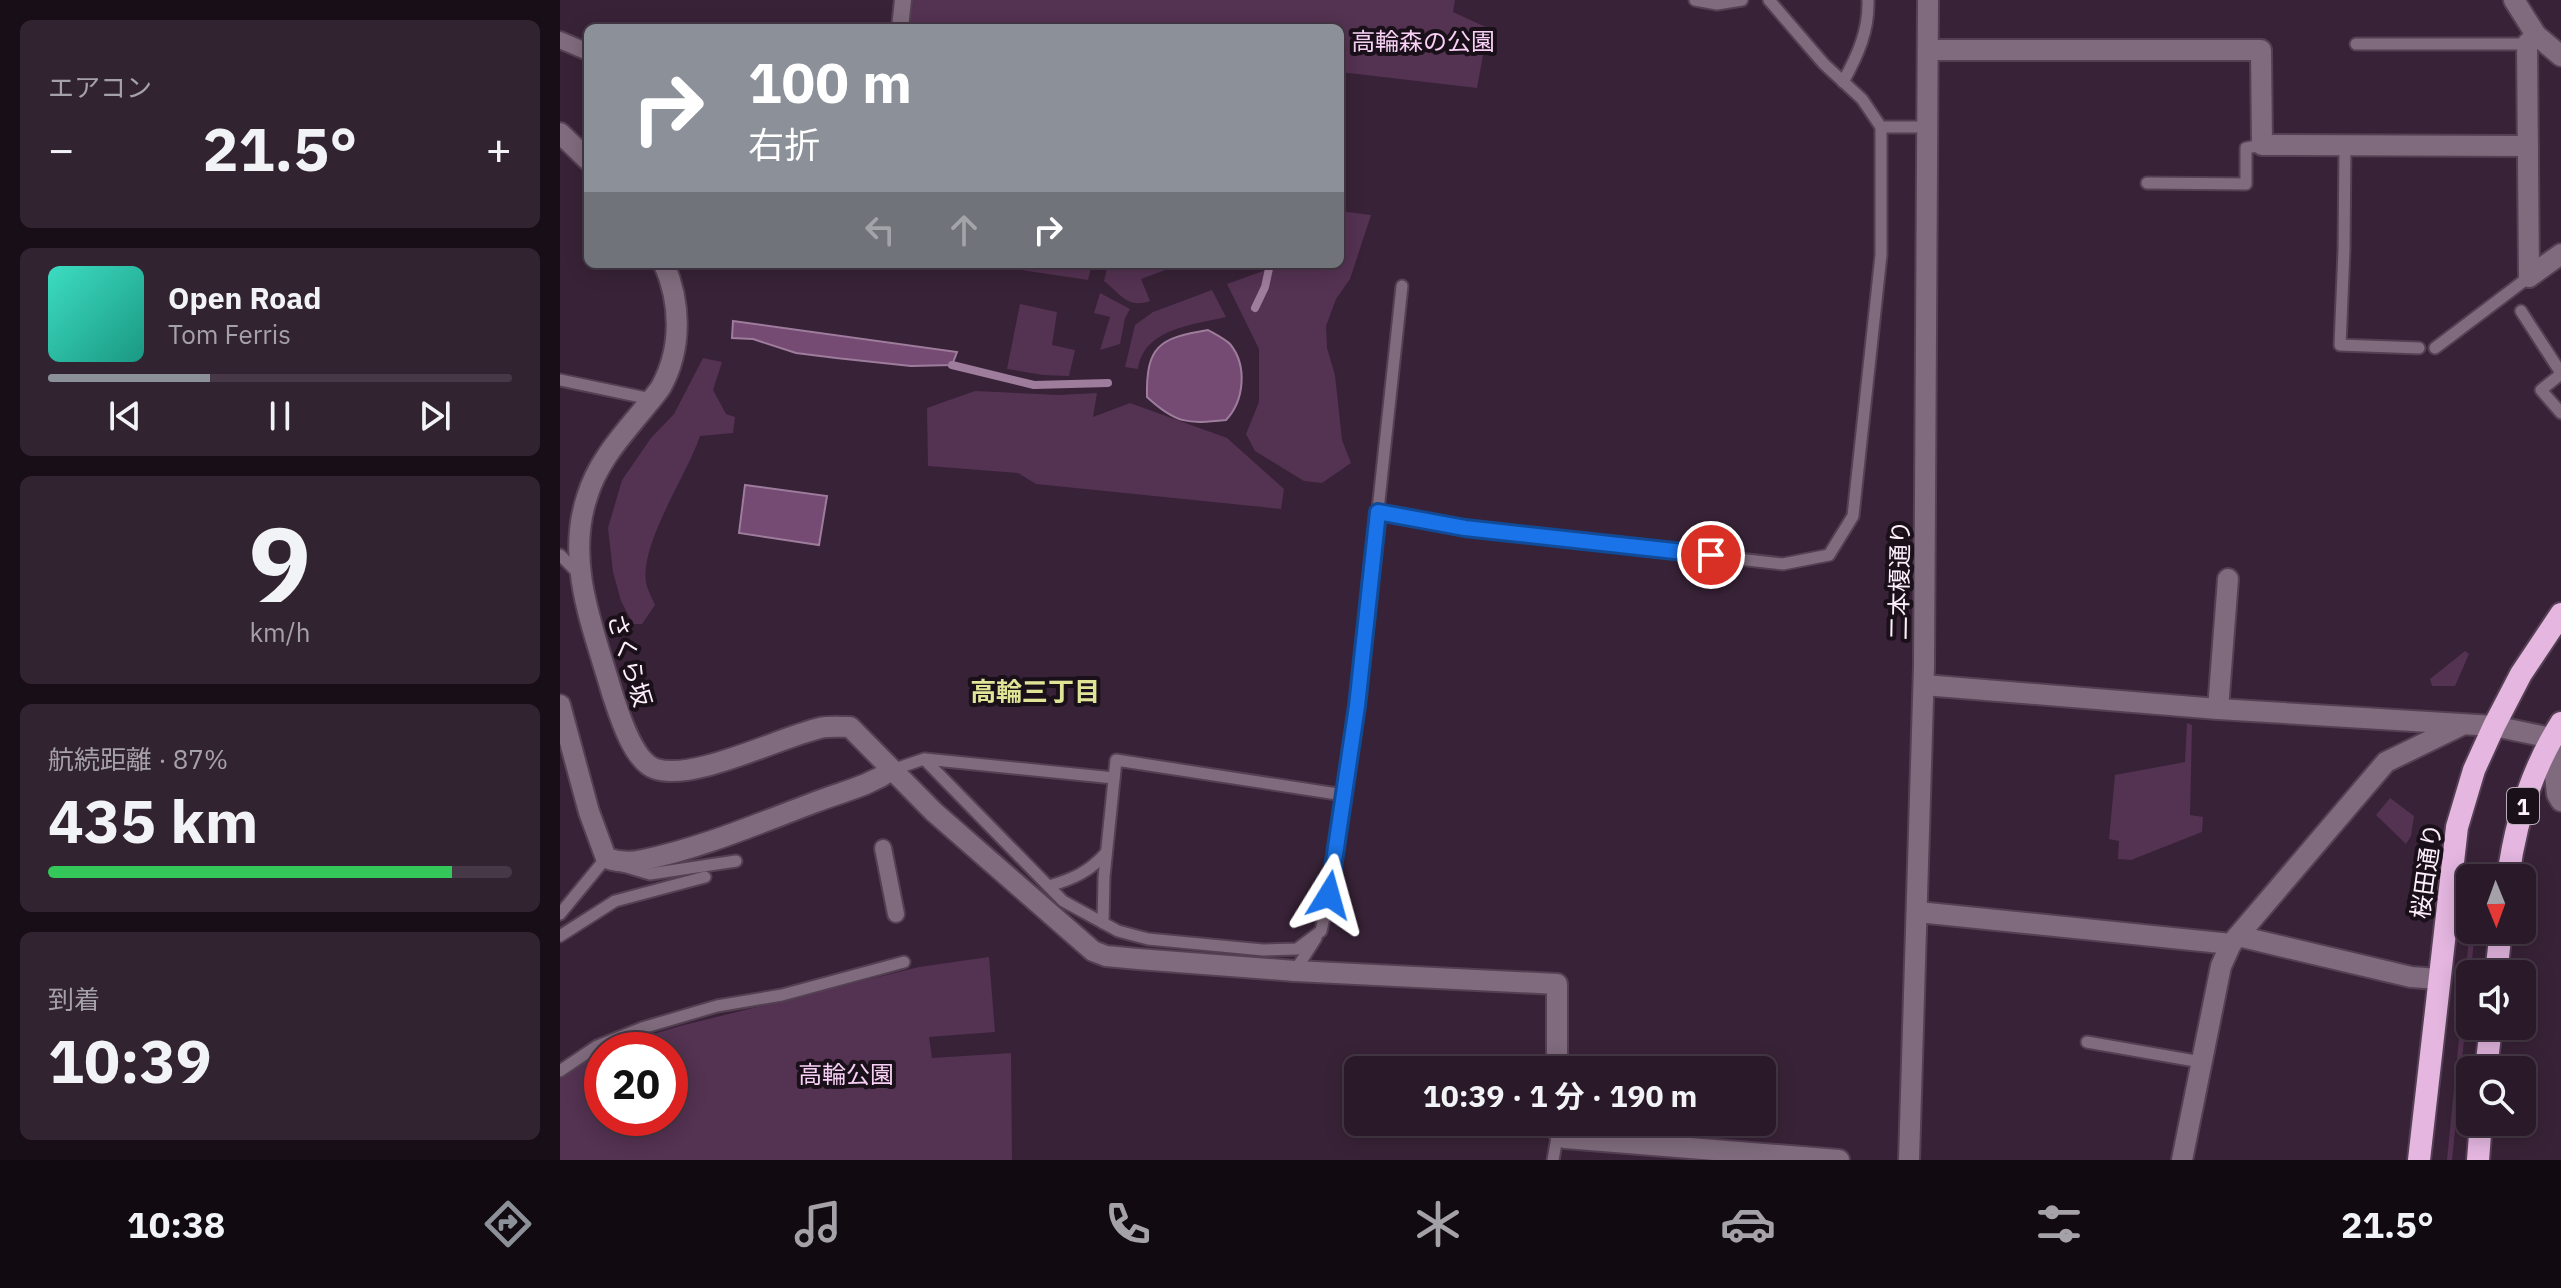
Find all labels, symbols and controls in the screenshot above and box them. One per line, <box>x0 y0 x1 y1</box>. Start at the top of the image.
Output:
park label: 高輪森の公園 <box>1351 25 1495 57</box>
text: 100 m <box>748 46 912 118</box>
icon: right <box>616 56 720 160</box>
text: エアコン <box>48 70 152 104</box>
text: 21.5° <box>203 109 357 188</box>
text: − <box>48 120 74 177</box>
text: + <box>486 120 512 177</box>
text: 右折 <box>748 121 820 168</box>
icon: left <box>858 208 902 252</box>
icon: ahead <box>942 208 986 252</box>
icon: right <box>1026 208 1070 252</box>
text: Open Road <box>168 278 321 317</box>
text: Tom Ferris <box>168 317 291 351</box>
icon: previous <box>103 394 147 438</box>
icon: pause <box>258 394 302 438</box>
icon: next <box>413 394 457 438</box>
text: 9 <box>249 495 311 631</box>
street label: 二本榎通り <box>1882 520 1916 640</box>
pin <box>1677 521 1745 589</box>
icon: arrive <box>1689 533 1733 577</box>
street label: さくら坂 <box>601 609 659 711</box>
text: km/h <box>249 615 311 649</box>
district label: 高輪三丁目 <box>970 674 1100 708</box>
text: 航続距離 · 87% <box>48 742 228 776</box>
text: 435 km <box>48 781 258 860</box>
road number: 1 <box>2507 788 2539 824</box>
street label: 桜田通り <box>2403 821 2449 921</box>
position arrow <box>1287 853 1371 937</box>
north arrow <box>2456 864 2536 944</box>
map controls <box>2456 864 2536 1136</box>
button: sound <box>2456 960 2536 1040</box>
text: 到着 <box>48 982 100 1016</box>
text: 10:39 <box>48 1021 212 1100</box>
speed limit sign: 20 <box>584 1032 688 1136</box>
button: search <box>2456 1056 2536 1136</box>
park label: 高輪公園 <box>798 1058 894 1090</box>
text: 10:39 · 1 分 · 190 m <box>1423 1076 1697 1115</box>
icon: directions <box>480 1196 536 1252</box>
icon: music <box>790 1196 846 1252</box>
icon: phone <box>1100 1196 1156 1252</box>
icon: climate <box>1410 1196 1466 1252</box>
icon: car <box>1720 1196 1776 1252</box>
icon: filters <box>2031 1196 2087 1252</box>
text: 10:38 <box>127 1201 225 1248</box>
text: 21.5° <box>2341 1201 2434 1248</box>

